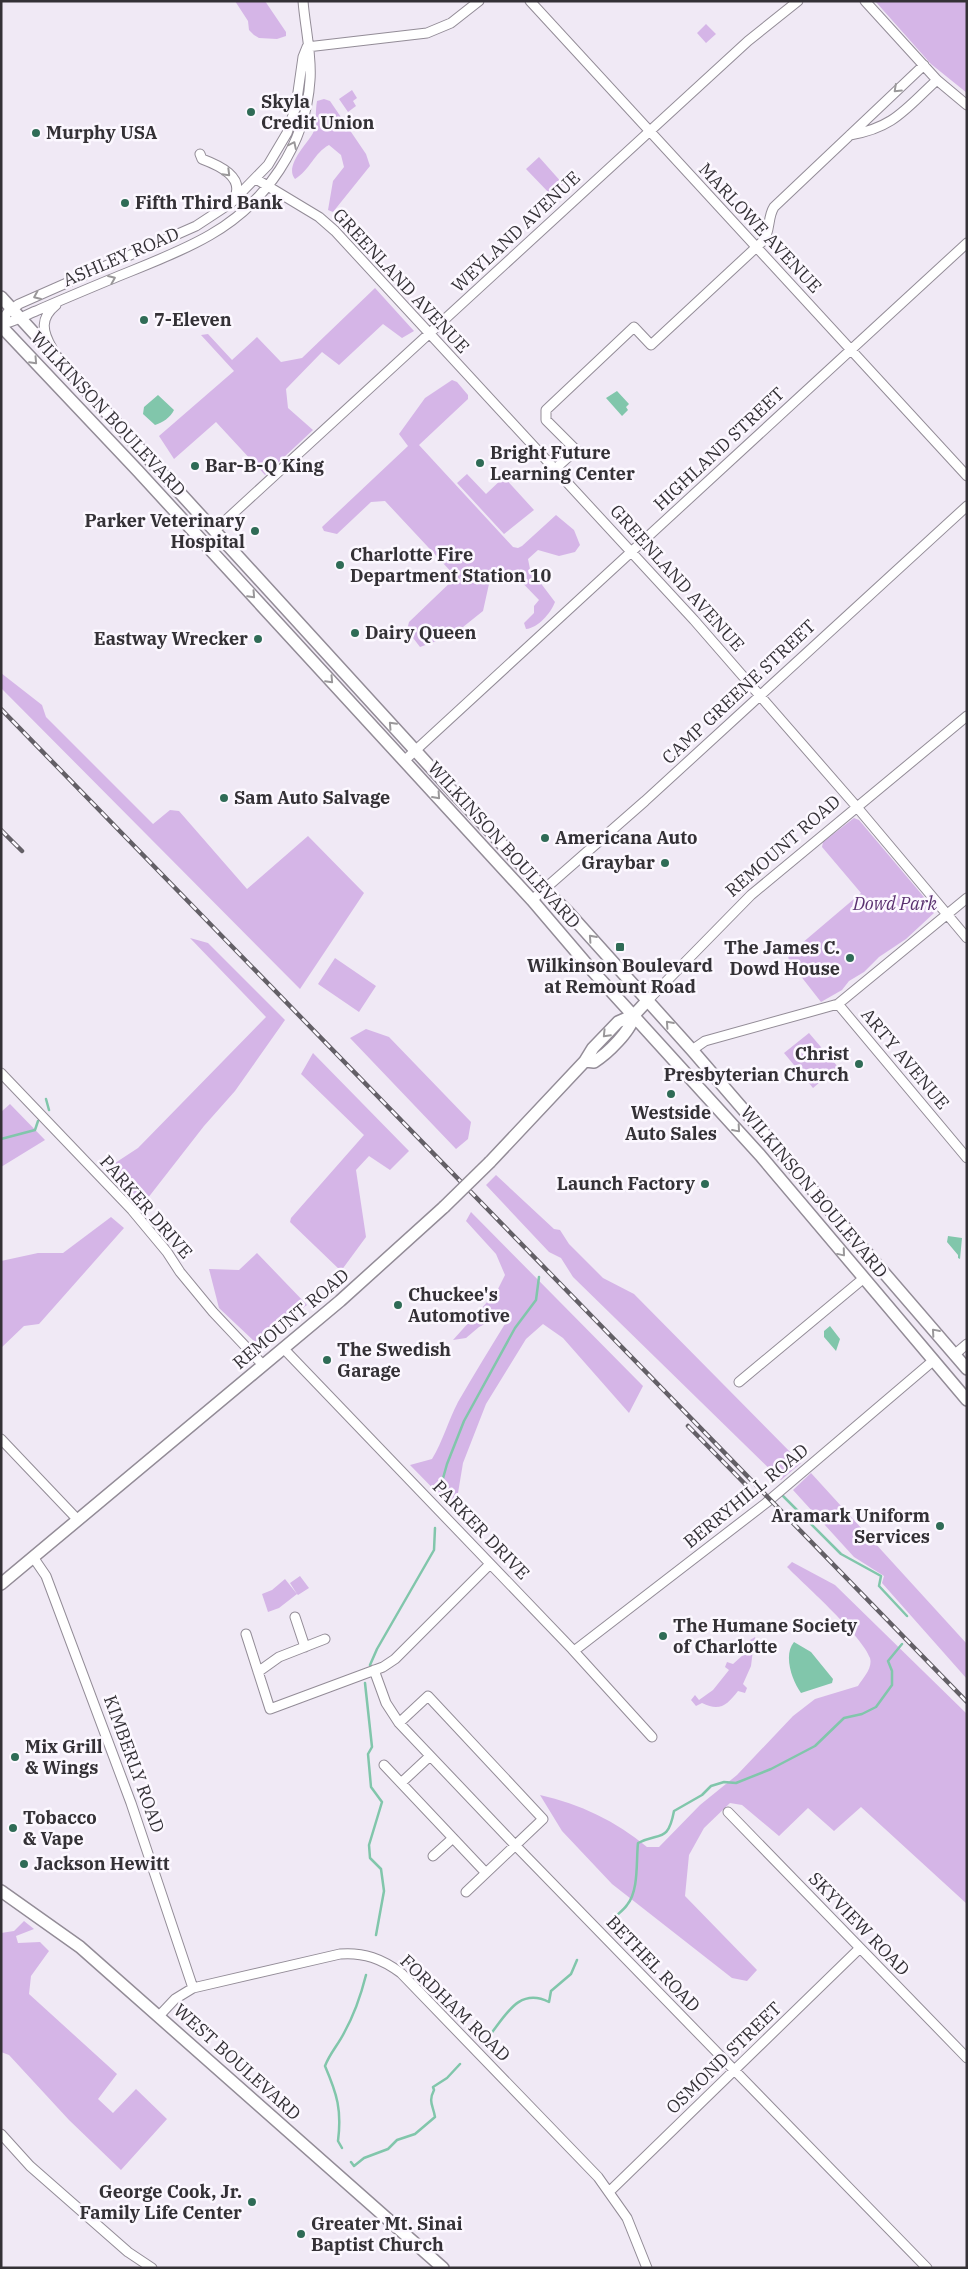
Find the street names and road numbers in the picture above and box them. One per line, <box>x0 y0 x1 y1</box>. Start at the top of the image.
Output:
street label: MARLOWE AVENUE <box>694 158 827 298</box>
street label: WEYLAND AVENUE <box>446 166 585 297</box>
street label: GREENLAND AVENUE <box>328 203 475 358</box>
street label: ASHLEY ROAD <box>59 222 182 291</box>
street label: WILKINSON BOULEVARD <box>26 326 191 501</box>
street label: HIGHLAND STREET <box>648 382 789 515</box>
street label: GREENLAND AVENUE <box>605 499 749 656</box>
street label: CAMP GREENE STREET <box>657 614 820 769</box>
street label: WILKINSON BOULEVARD <box>423 756 586 933</box>
street label: REMOUNT ROAD <box>720 789 845 902</box>
street label: ARTY AVENUE <box>856 1003 954 1114</box>
street label: WILKINSON BOULEVARD <box>736 1101 893 1282</box>
street label: PARKER DRIVE <box>95 1150 198 1263</box>
street label: REMOUNT ROAD <box>228 1263 354 1374</box>
street label: BERRYHILL ROAD <box>679 1438 813 1553</box>
street label: PARKER DRIVE <box>428 1475 535 1584</box>
street label: KIMBERLY ROAD <box>99 1692 170 1836</box>
street label: SKYVIEW ROAD <box>804 1867 915 1980</box>
street label: BETHEL ROAD <box>602 1911 705 2017</box>
street label: FORDHAM ROAD <box>395 1949 515 2066</box>
street label: OSMOND STREET <box>661 1996 786 2119</box>
street label: WEST BOULEVARD <box>169 1998 306 2125</box>

